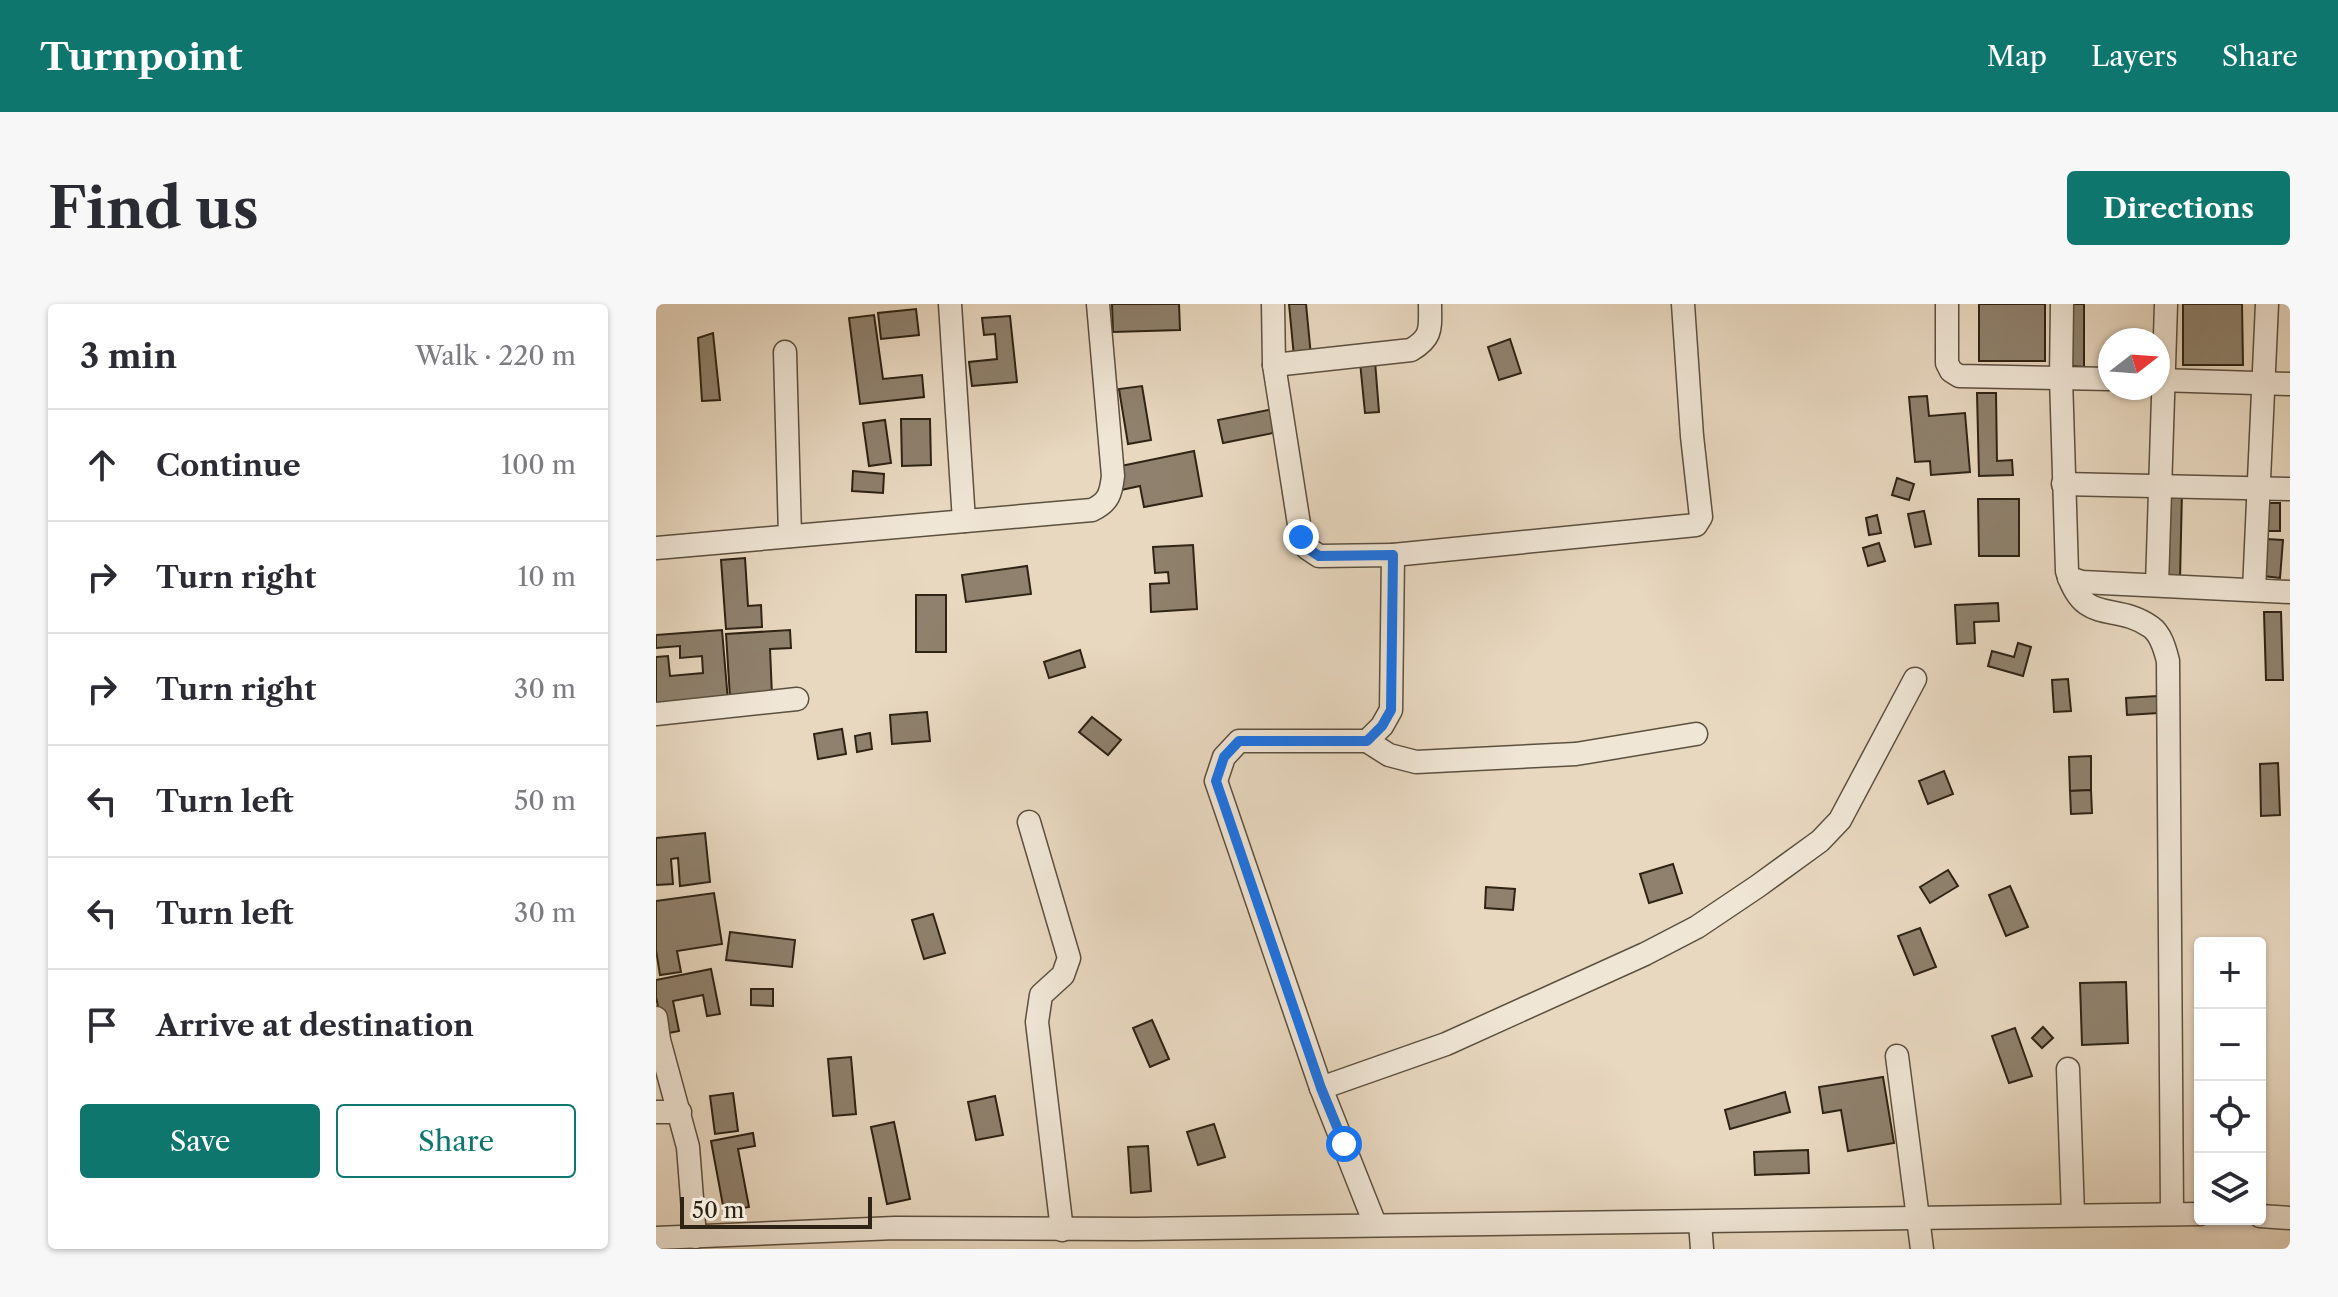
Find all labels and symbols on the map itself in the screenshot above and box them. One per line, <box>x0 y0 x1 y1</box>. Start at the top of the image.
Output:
north arrow <box>2098 328 2170 400</box>
route end <box>1283 519 1319 555</box>
route start <box>1326 1126 1362 1162</box>
scale bar <box>680 1193 872 1229</box>

